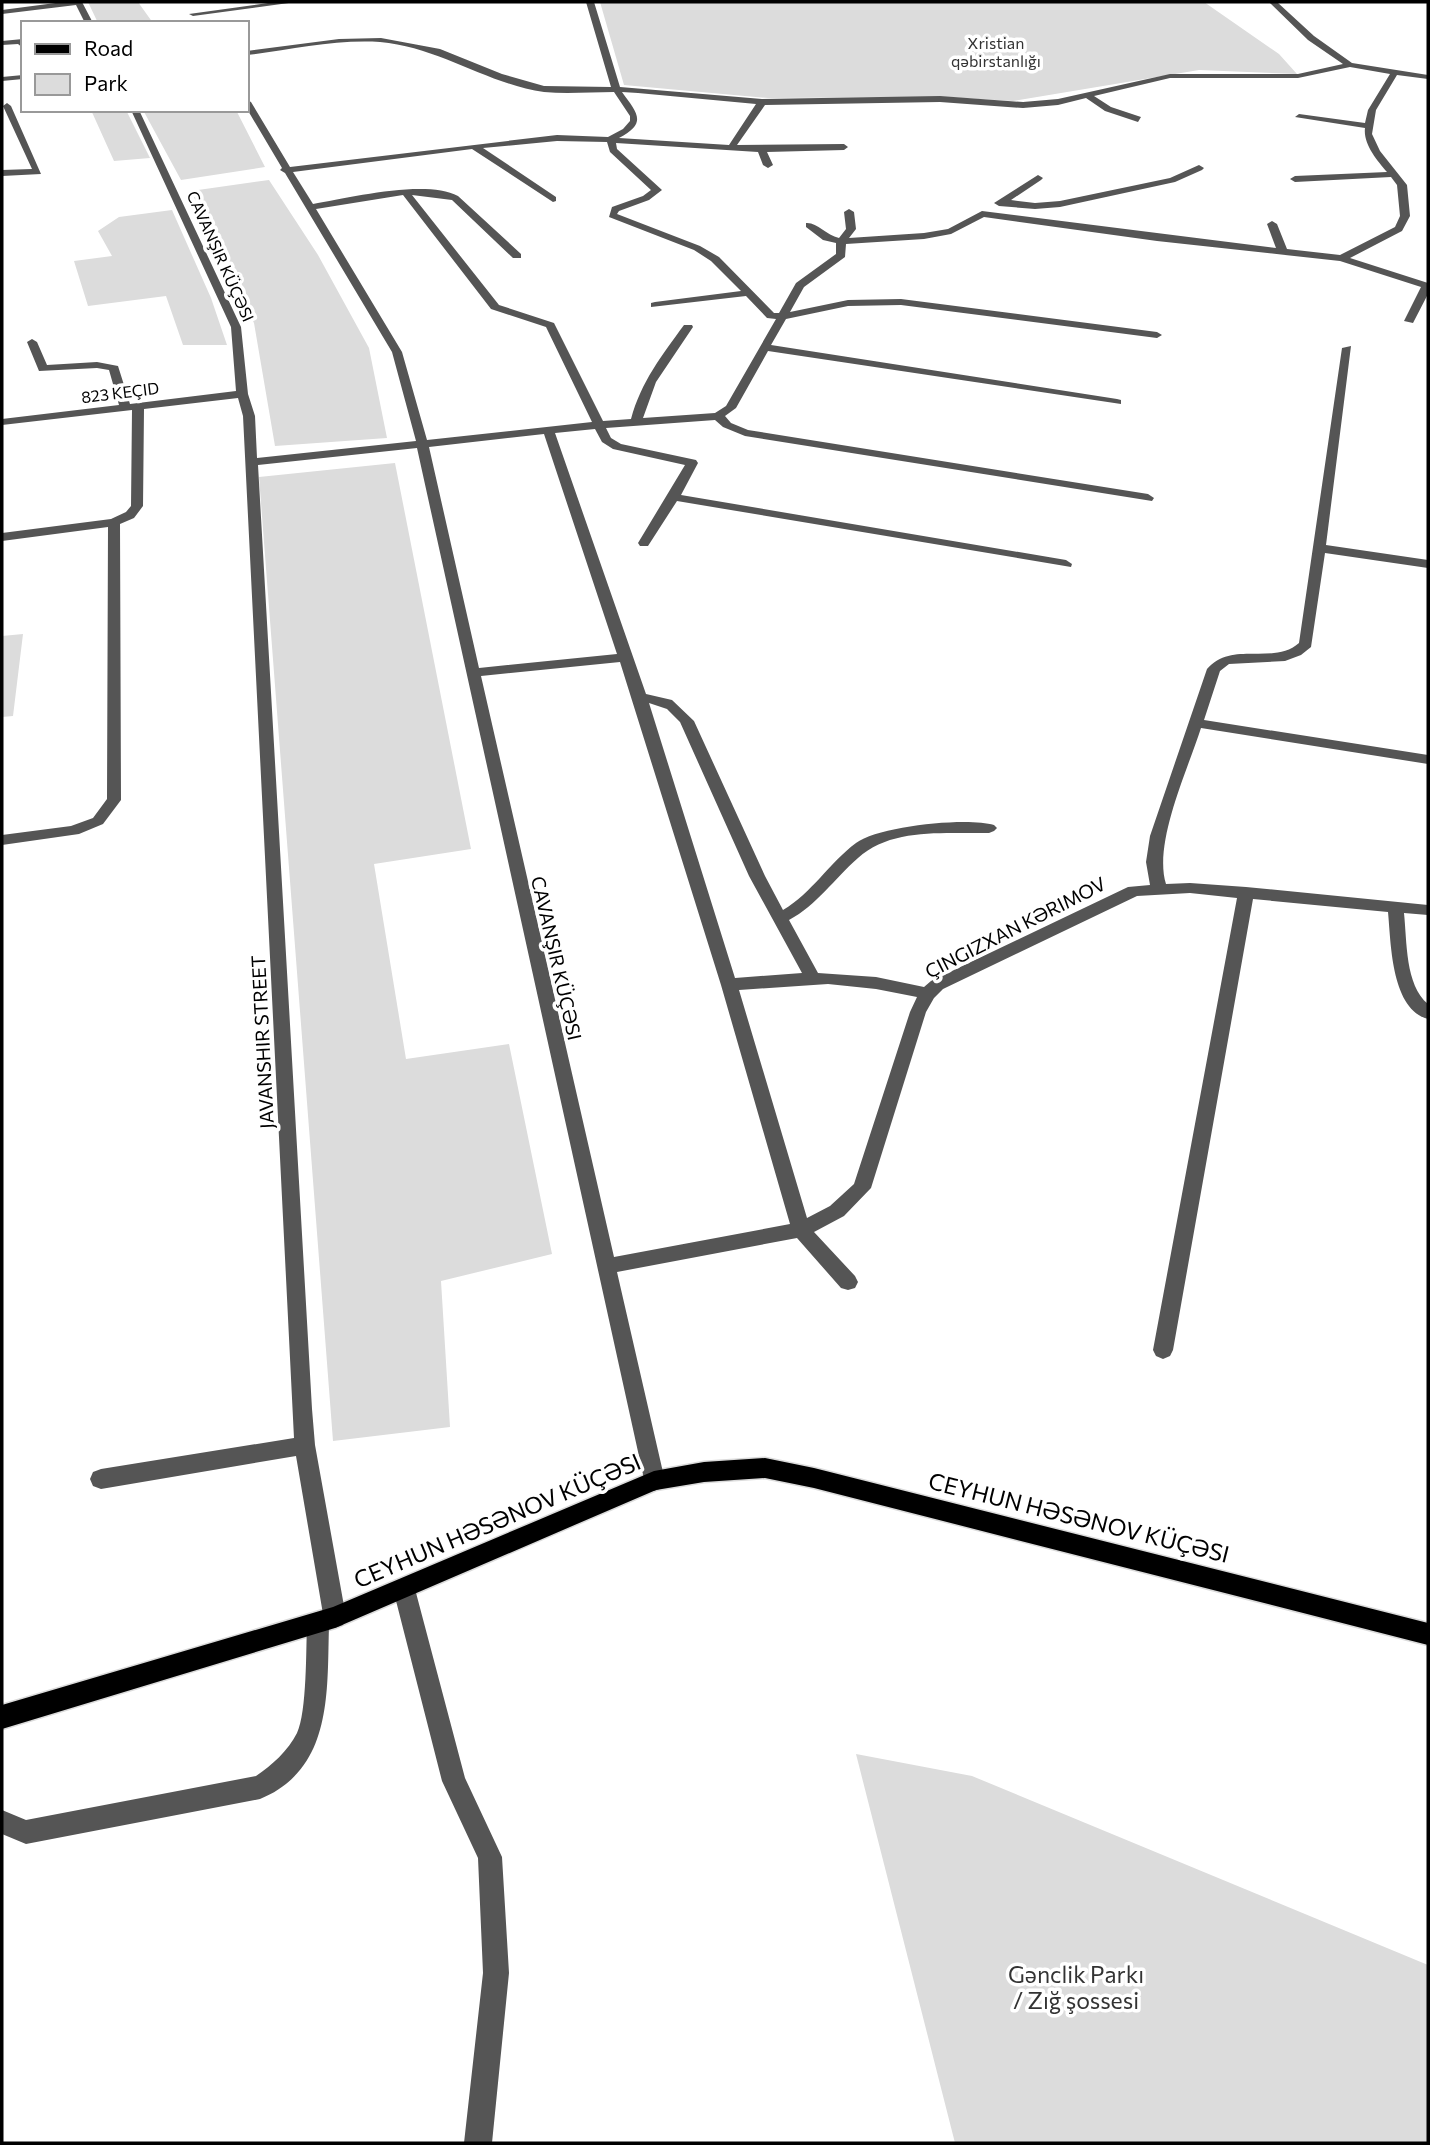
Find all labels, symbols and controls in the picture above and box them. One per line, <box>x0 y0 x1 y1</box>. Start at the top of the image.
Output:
legend <box>21 21 248 112</box>
park label: Xristian qəbirstanlığı <box>951 33 1041 70</box>
text: Road <box>84 35 133 60</box>
text: Park <box>84 70 128 95</box>
street label: CAVANŞIR KÜÇƏSI <box>184 188 258 324</box>
street label: 823 KEÇID <box>80 378 160 406</box>
street label: ÇINGIZXAN KƏRIMOV <box>921 871 1109 983</box>
street label: CAVANŞIR KÜÇƏSI <box>527 874 587 1042</box>
street label: JAVANSHIR STREET <box>246 955 278 1129</box>
street label: CEYHUN HƏSƏNOV KÜÇƏSI <box>349 1447 645 1593</box>
street label: CEYHUN HƏSƏNOV KÜÇƏSI <box>926 1466 1232 1568</box>
park label: Gənclik Parkı / Zığ şossesi <box>1008 1960 1144 2014</box>

